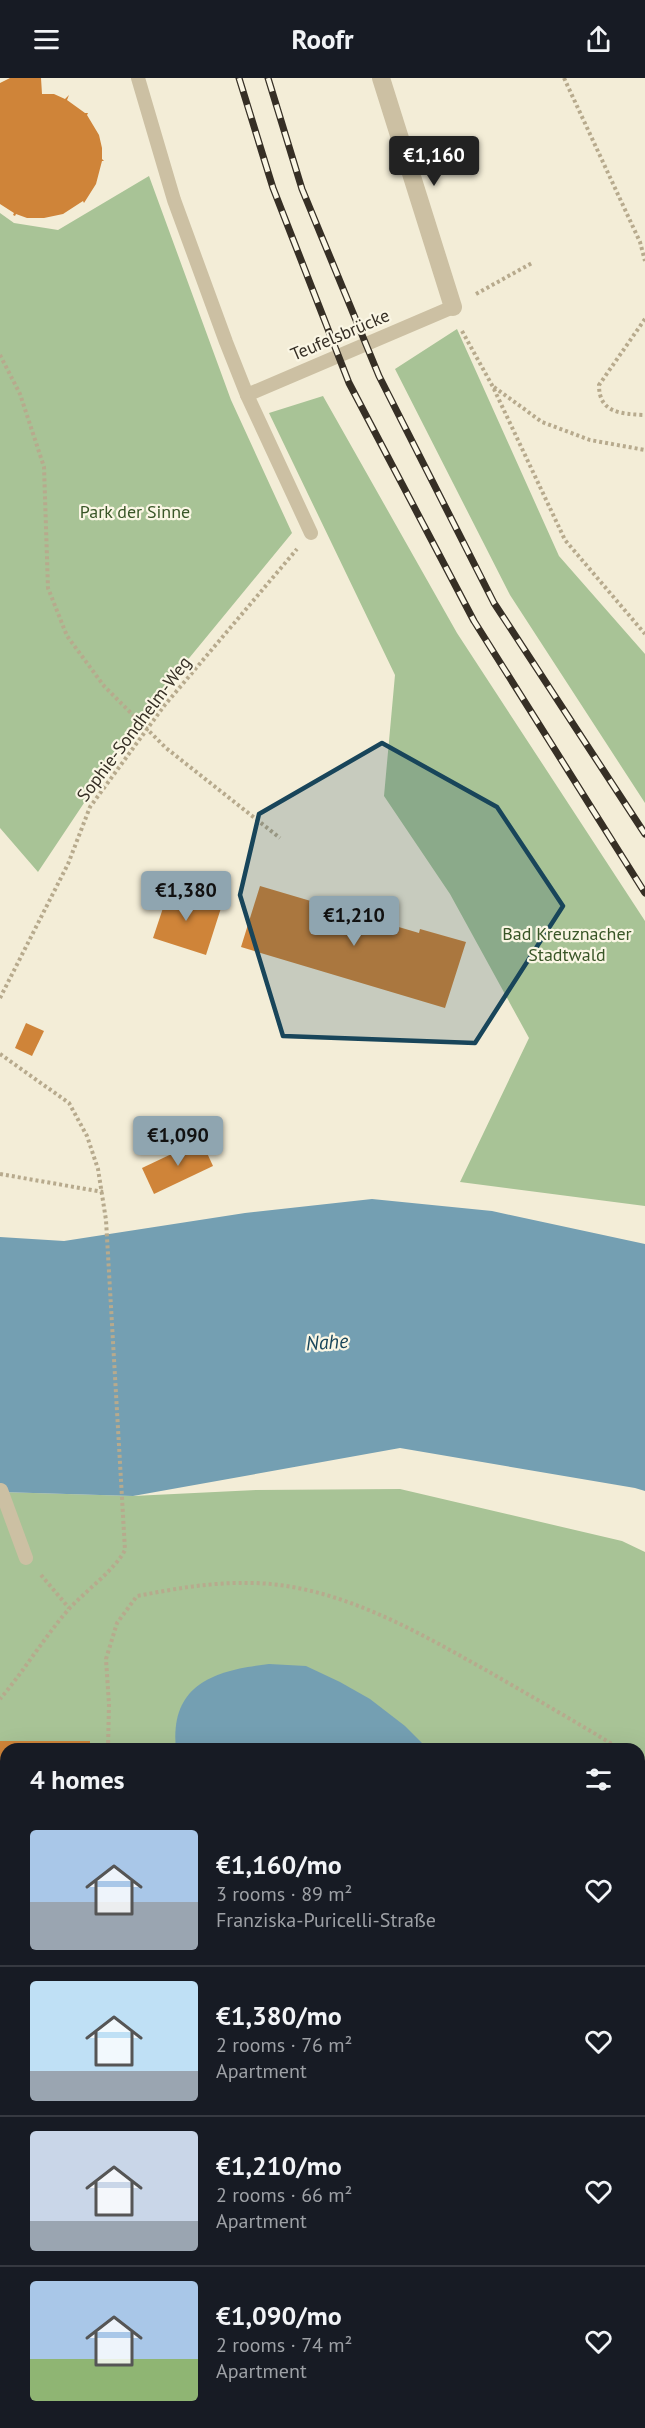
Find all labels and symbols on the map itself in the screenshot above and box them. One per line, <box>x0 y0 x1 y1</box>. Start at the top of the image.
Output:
pin: €1,160 <box>385 136 483 187</box>
street label: Teufelsbrücke <box>287 303 393 366</box>
park label: Park der Sinne <box>80 500 190 523</box>
street label: Sophie-Sondhelm-Weg <box>71 651 196 806</box>
pin: €1,380 <box>137 871 235 922</box>
pin: €1,210 <box>305 896 403 947</box>
park label: Bad Kreuznacher Stadtwald <box>502 922 632 966</box>
pin: €1,090 <box>129 1116 227 1167</box>
water label: Nahe <box>305 1328 350 1356</box>

